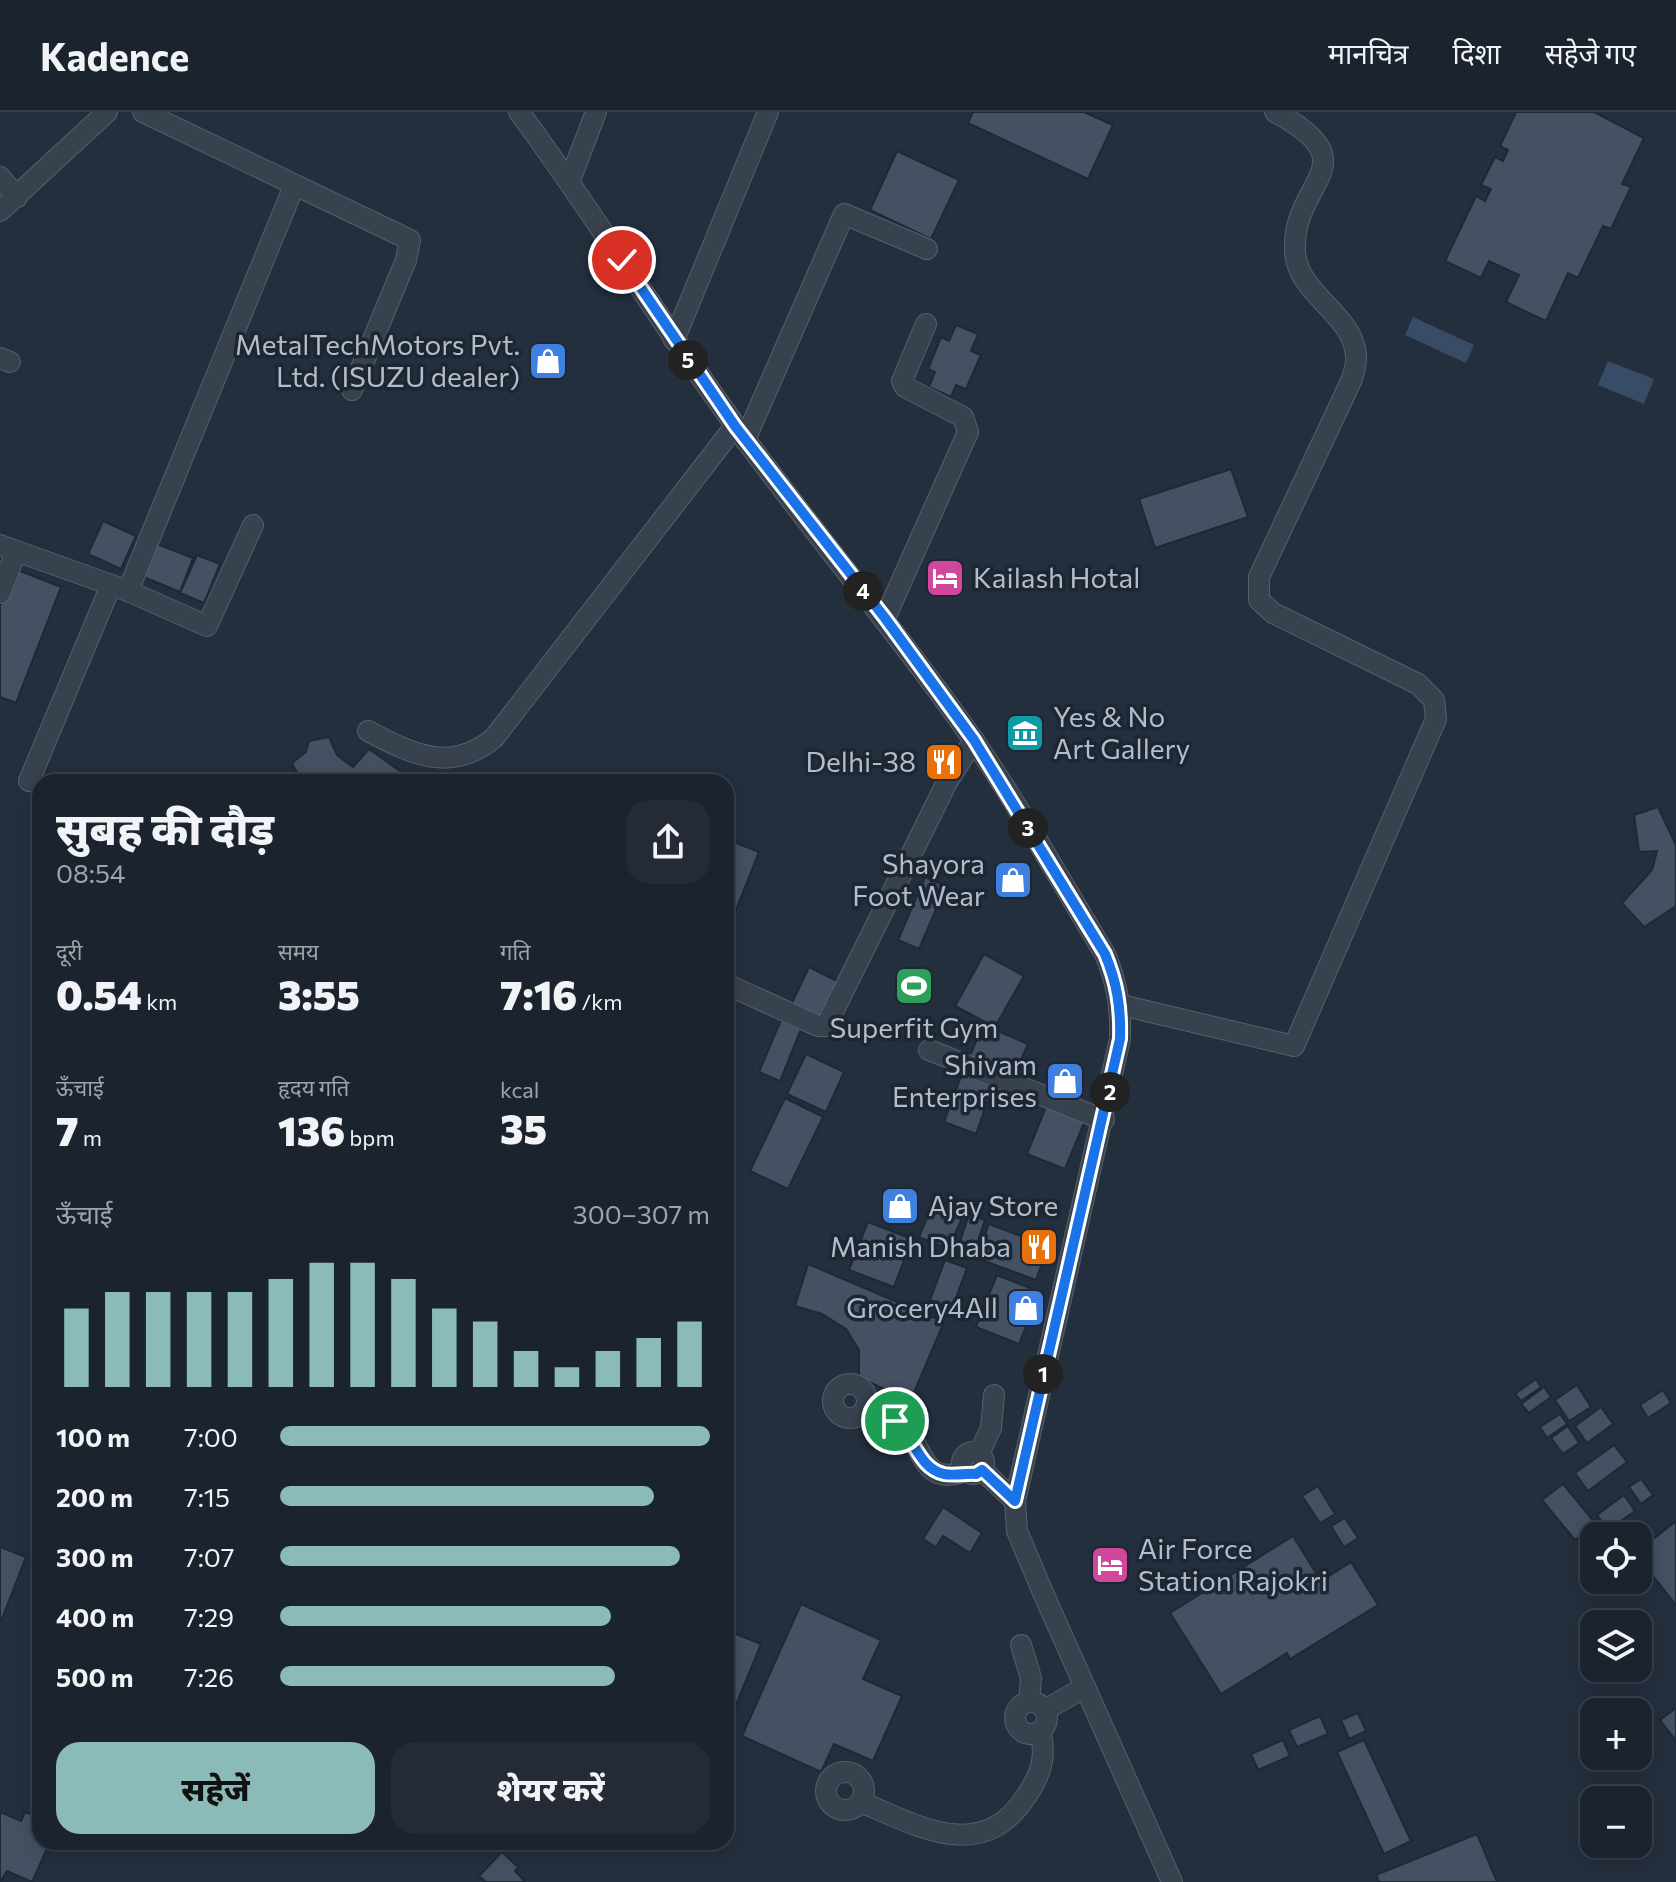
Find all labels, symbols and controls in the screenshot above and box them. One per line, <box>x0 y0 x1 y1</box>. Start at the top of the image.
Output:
text: Kadence <box>40 32 189 79</box>
text: मानचित्र <box>1328 36 1408 70</box>
text: दिशा <box>1452 36 1501 70</box>
text: सहेजे गए <box>1545 36 1636 70</box>
pin <box>588 226 656 294</box>
icon: check <box>600 238 644 282</box>
place label: MetalTechMotors Pvt. Ltd. (ISUZU dealer) <box>235 327 520 393</box>
shop icon: MetalTechMotors Pvt. Ltd. (ISUZU dealer) <box>527 340 569 382</box>
pin: 5 <box>668 340 708 380</box>
text: 5 <box>682 346 694 373</box>
hotel icon: Kailash Hotal <box>924 557 966 599</box>
place label: Kailash Hotal <box>973 560 1140 594</box>
pin: 4 <box>843 571 883 611</box>
text: 4 <box>856 577 870 604</box>
place label: Yes & No Art Gallery <box>1053 699 1190 765</box>
museum icon: Yes & No Art Gallery <box>1004 712 1046 754</box>
restaurant icon: Delhi-38 <box>923 741 965 783</box>
place label: Delhi-38 <box>805 744 916 778</box>
text: सुबह की दौड़ <box>56 800 274 854</box>
button: share <box>626 800 710 884</box>
pin: 3 <box>1008 808 1048 848</box>
text: 3 <box>1022 814 1034 841</box>
place label: Shayora Foot Wear <box>852 846 985 912</box>
text: 08:54 <box>56 857 125 888</box>
shop icon: Shayora Foot Wear <box>992 859 1034 901</box>
text: दूरी <box>56 938 82 965</box>
text: समय <box>278 938 319 965</box>
text: गति <box>500 938 531 965</box>
sports icon: Superfit Gym <box>893 965 935 1007</box>
text: 0.54 <box>56 969 142 1018</box>
text: 3:55 <box>278 969 360 1018</box>
text: 7:16 <box>500 969 577 1018</box>
text: km <box>142 988 177 1015</box>
text: /km <box>577 988 622 1015</box>
place label: Superfit Gym <box>830 1010 998 1044</box>
place label: Shivam Enterprises <box>892 1047 1037 1113</box>
shop icon: Shivam Enterprises <box>1044 1060 1086 1102</box>
pin: 2 <box>1090 1072 1130 1112</box>
text: ऊँचाई <box>56 1074 104 1101</box>
text: हृदय गति <box>278 1074 349 1101</box>
text: kcal <box>500 1076 539 1103</box>
text: 2 <box>1104 1078 1116 1105</box>
text: 35 <box>500 1103 547 1152</box>
text: 7 <box>56 1105 78 1154</box>
text: 136 <box>278 1105 345 1154</box>
text: m <box>78 1124 102 1151</box>
text: bpm <box>345 1124 395 1151</box>
shop icon: Ajay Store <box>879 1185 921 1227</box>
place label: Ajay Store <box>928 1188 1058 1222</box>
text: ऊँचाई <box>56 1198 112 1229</box>
text: 300–307 m <box>573 1198 710 1229</box>
restaurant icon: Manish Dhaba <box>1018 1226 1060 1268</box>
place label: Manish Dhaba <box>830 1229 1011 1263</box>
shop icon: Grocery4All <box>1005 1287 1047 1329</box>
place label: Grocery4All <box>846 1290 998 1324</box>
pin: 1 <box>1023 1354 1063 1394</box>
text: 1 <box>1038 1360 1048 1387</box>
pin <box>861 1387 929 1455</box>
icon: arrive <box>873 1399 917 1443</box>
text: 100 m <box>56 1421 130 1452</box>
text: 7:00 <box>184 1421 238 1452</box>
text: 200 m <box>56 1481 133 1512</box>
text: 7:15 <box>184 1481 230 1512</box>
map controls <box>1580 1522 1652 1858</box>
button: locate <box>1580 1522 1652 1594</box>
place label: Air Force Station Rajokri <box>1138 1531 1328 1597</box>
text: 300 m <box>56 1541 133 1572</box>
text: 7:07 <box>184 1541 234 1572</box>
hotel icon: Air Force Station Rajokri <box>1089 1544 1131 1586</box>
text: 400 m <box>56 1601 134 1632</box>
text: 7:29 <box>184 1601 234 1632</box>
button: layers <box>1580 1610 1652 1682</box>
text: 500 m <box>56 1661 133 1692</box>
text: 7:26 <box>184 1661 234 1692</box>
button: + <box>1580 1698 1652 1770</box>
button: सहेजें <box>56 1742 375 1834</box>
button: शेयर करें <box>391 1742 710 1834</box>
button: − <box>1580 1786 1652 1858</box>

